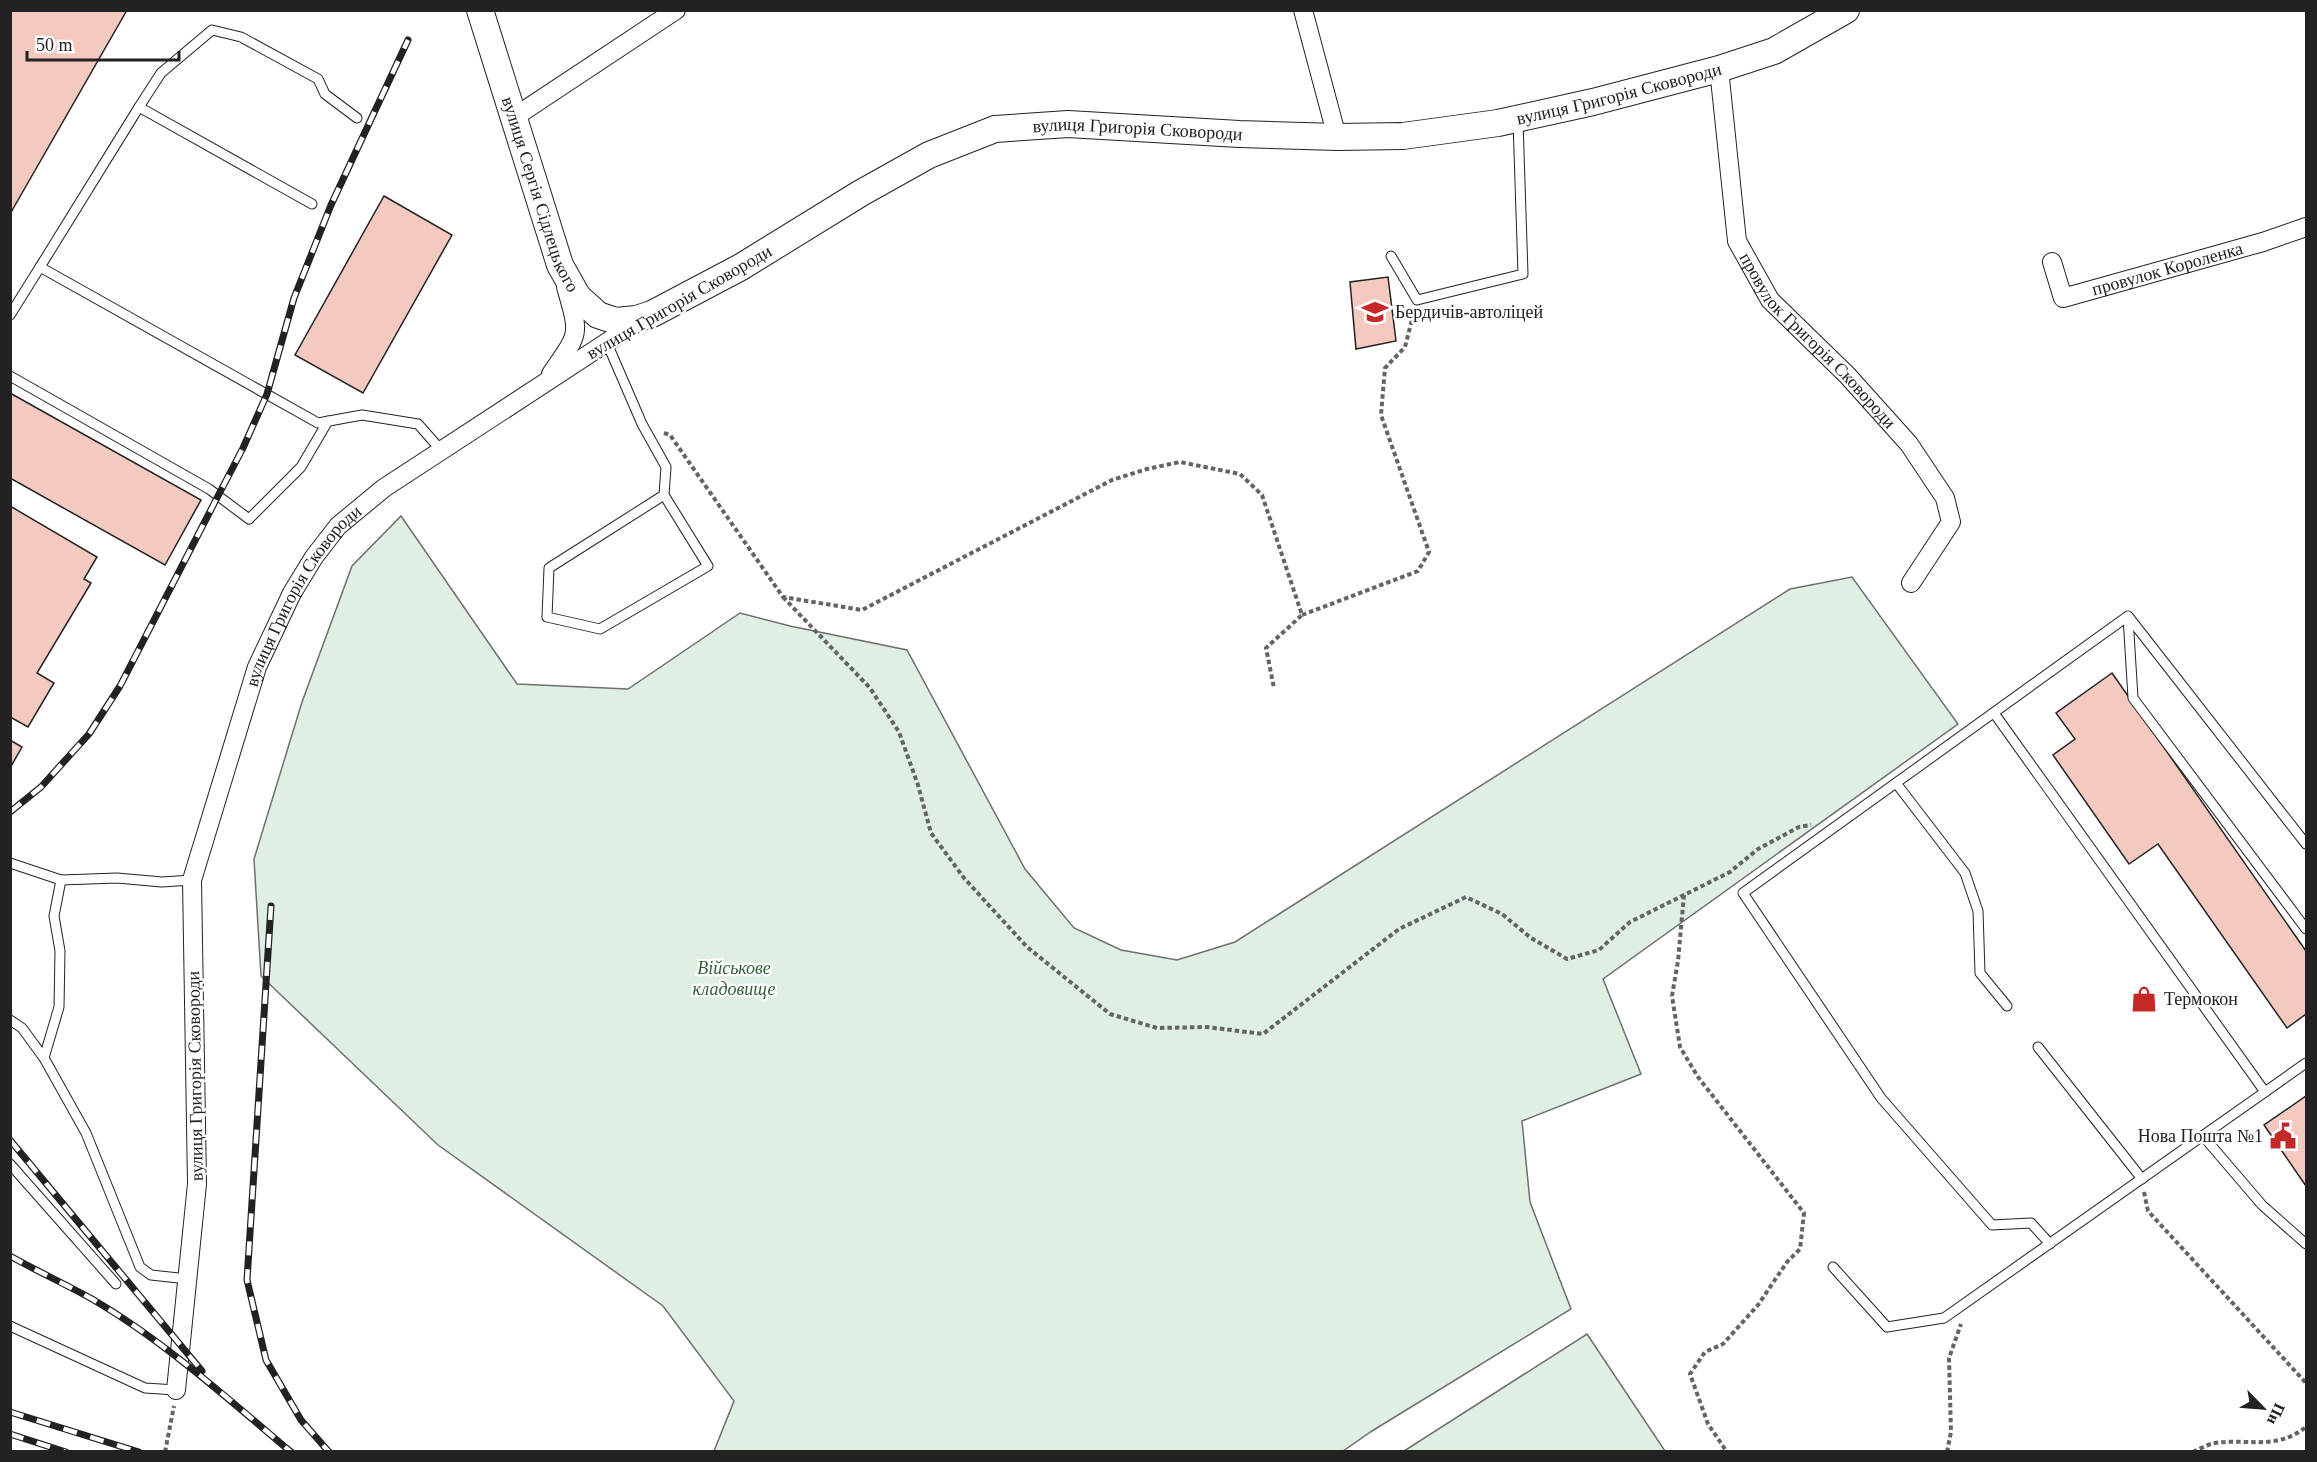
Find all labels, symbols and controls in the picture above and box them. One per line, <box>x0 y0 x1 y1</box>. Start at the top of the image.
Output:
scale bar <box>27 24 178 62</box>
text: 50 m <box>36 35 73 55</box>
street label: вулиця Григорія Сковороди <box>1515 59 1724 129</box>
street label: вулиця Сергія Сідлецького <box>498 94 583 296</box>
street label: вулиця Григорія Сковороди <box>1032 114 1243 144</box>
street label: провулок Короленка <box>2090 238 2245 299</box>
street label: вулиця Григорія Сковороди <box>583 241 775 363</box>
street label: провулок Григорія Сковороди <box>1736 249 1900 433</box>
school or university icon: Бердичів-автоліцей <box>1360 297 1390 327</box>
place label: Бердичів-автоліцей <box>1395 302 1543 322</box>
street label: вулиця Григорія Сковороди <box>242 501 366 689</box>
park label: Військове кладовище <box>693 958 775 999</box>
street label: вулиця Григорія Сковороди <box>183 970 207 1181</box>
shop icon: Термокон <box>2129 984 2159 1014</box>
place label: Термокон <box>2164 989 2238 1009</box>
public building icon: Нова Пошта №1 <box>2268 1121 2298 1151</box>
place label: Нова Пошта №1 <box>2138 1126 2263 1146</box>
north arrow <box>2233 1378 2293 1438</box>
text: Пн <box>2264 1401 2288 1428</box>

